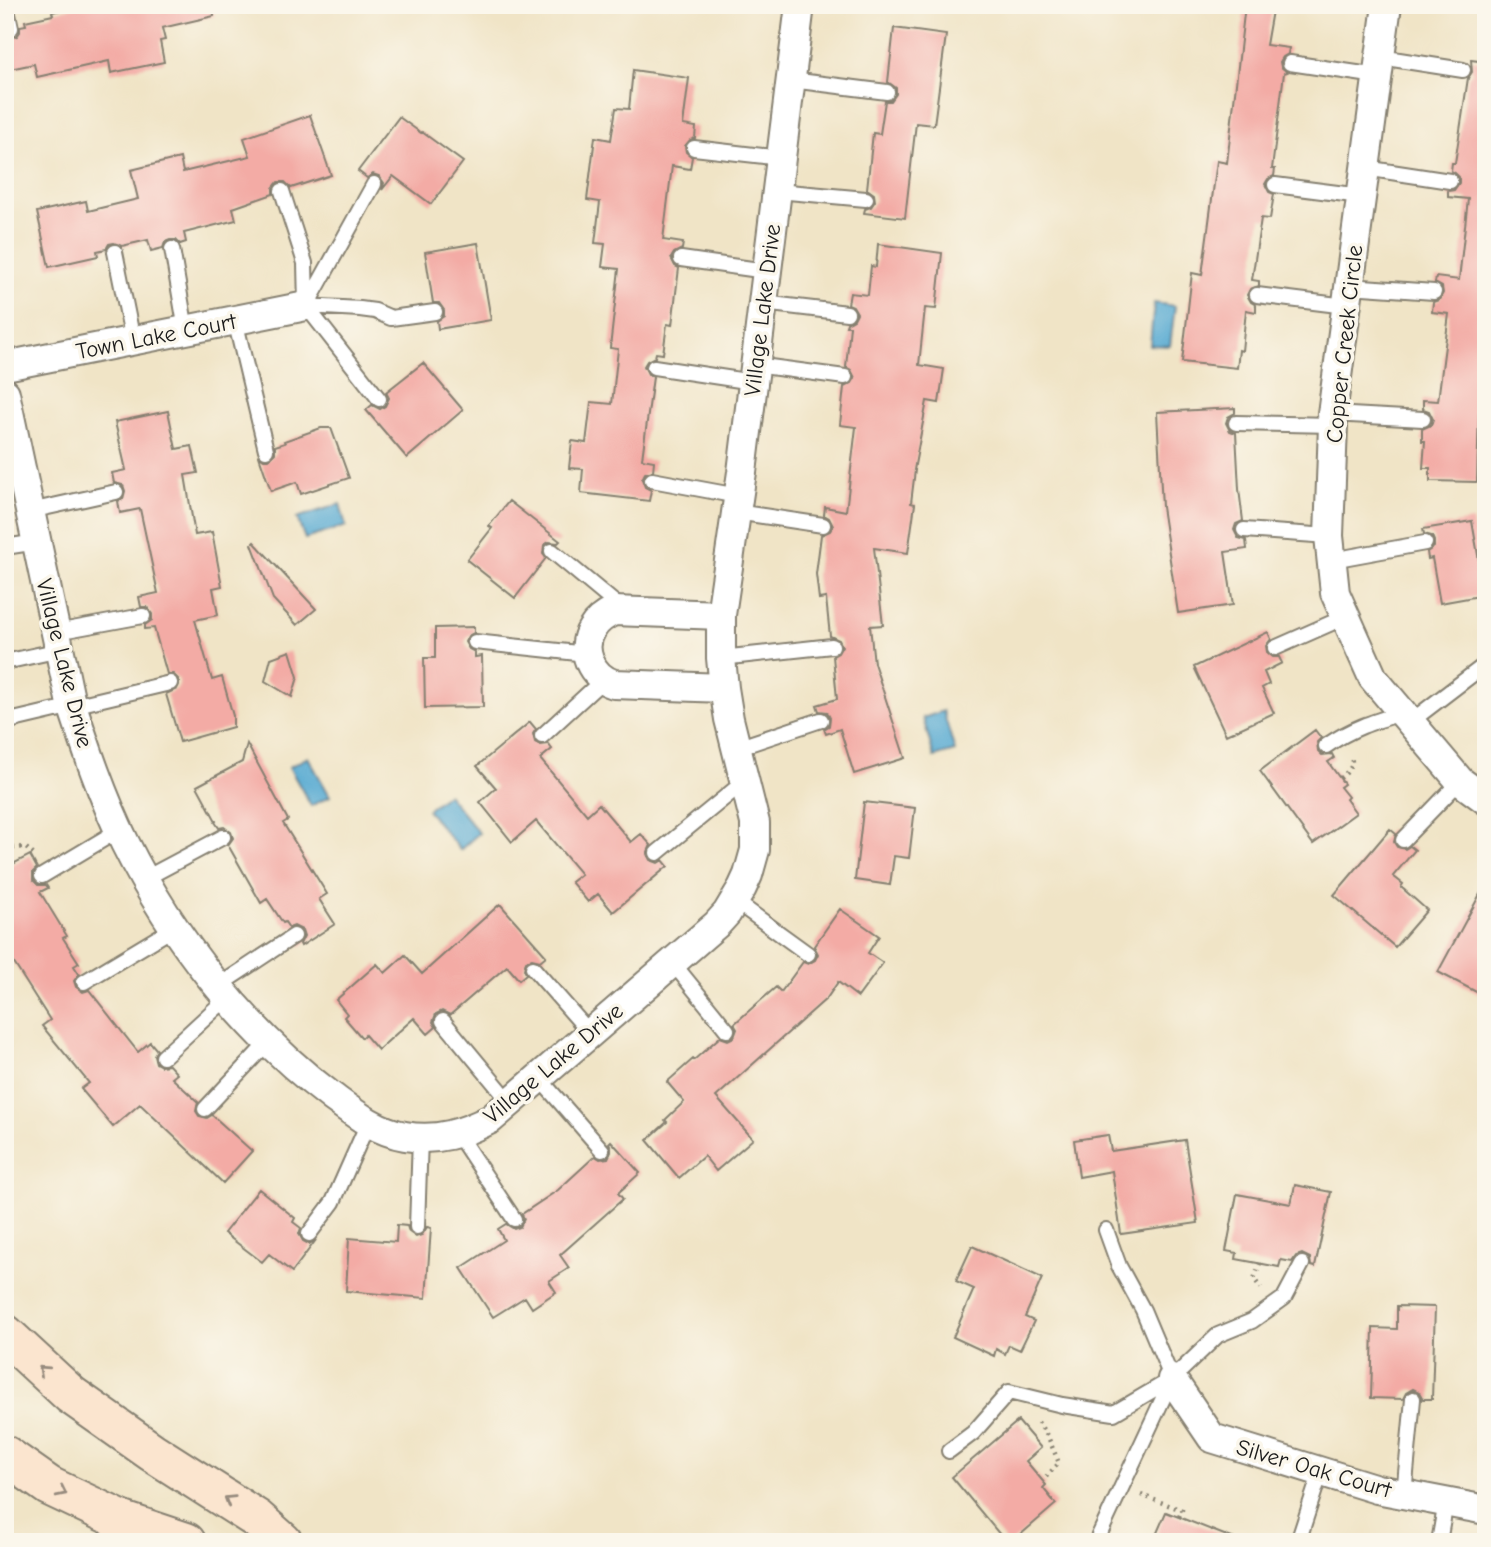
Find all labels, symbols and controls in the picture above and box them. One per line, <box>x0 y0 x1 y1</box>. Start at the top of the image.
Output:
street label: Village Lake Drive <box>739 222 786 398</box>
street label: Copper Creek Circle <box>1321 244 1368 445</box>
street label: Town Lake Court <box>74 307 240 365</box>
street label: Village Lake Drive <box>30 576 99 750</box>
street label: Village Lake Drive <box>478 997 628 1129</box>
one-way arrow <box>38 1366 51 1378</box>
street label: Silver Oak Court <box>1233 1433 1396 1504</box>
one-way arrow <box>55 1484 67 1498</box>
one-way arrow <box>223 1496 236 1509</box>

